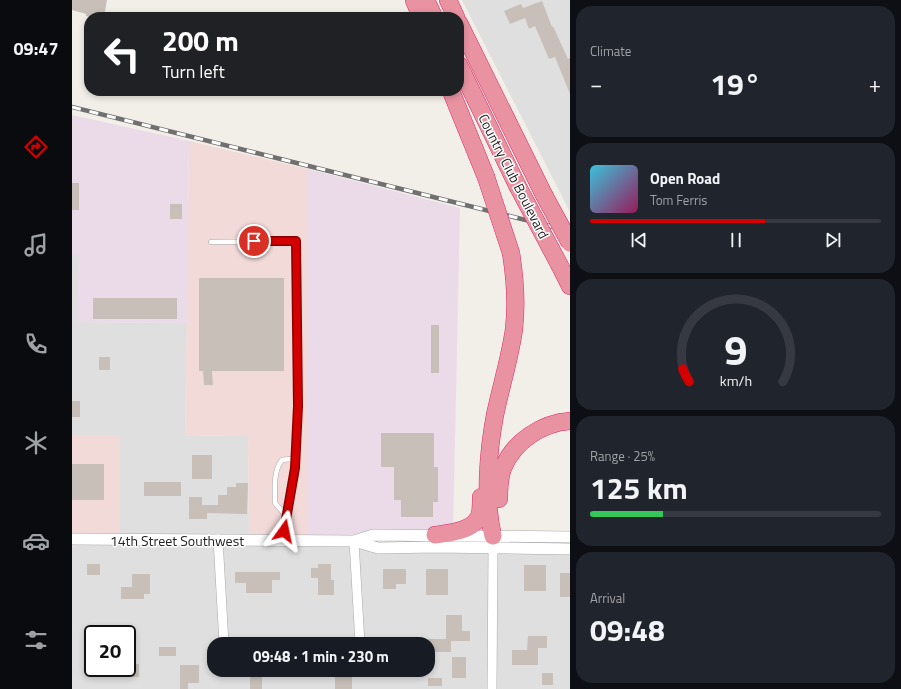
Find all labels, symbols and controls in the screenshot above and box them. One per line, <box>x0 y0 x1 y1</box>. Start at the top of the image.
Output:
text: 200 m <box>162 19 239 62</box>
icon: left <box>96 28 148 80</box>
text: 09:47 <box>14 35 58 62</box>
text: Climate <box>590 41 631 61</box>
text: Turn left <box>162 58 225 85</box>
text: 19° <box>710 61 761 107</box>
text: − <box>590 67 602 101</box>
text: + <box>869 67 881 101</box>
street label: Country Club Boulevard <box>473 110 555 242</box>
icon: directions <box>22 133 50 161</box>
text: Open Road <box>650 167 720 190</box>
text: Tom Ferris <box>650 190 707 210</box>
pin <box>237 224 271 258</box>
icon: previous <box>628 229 650 251</box>
icon: pause <box>725 229 747 251</box>
icon: next <box>822 229 844 251</box>
icon: arrive <box>243 230 265 252</box>
icon: music <box>22 231 50 259</box>
text: 9 <box>724 318 747 381</box>
icon: phone <box>22 330 50 358</box>
text: km/h <box>719 370 752 392</box>
icon: climate <box>22 429 50 457</box>
text: Range · 25% <box>590 446 655 466</box>
text: 125 km <box>590 465 688 511</box>
position arrow <box>263 510 305 552</box>
icon: car <box>22 527 50 555</box>
street label: 14th Street Southwest <box>110 530 244 551</box>
text: Arrival <box>590 588 625 608</box>
text: 09:48 <box>590 607 665 653</box>
speed limit sign: 20 <box>84 625 136 677</box>
icon: filters <box>22 626 50 654</box>
text: 09:48 · 1 min · 230 m <box>253 645 389 668</box>

